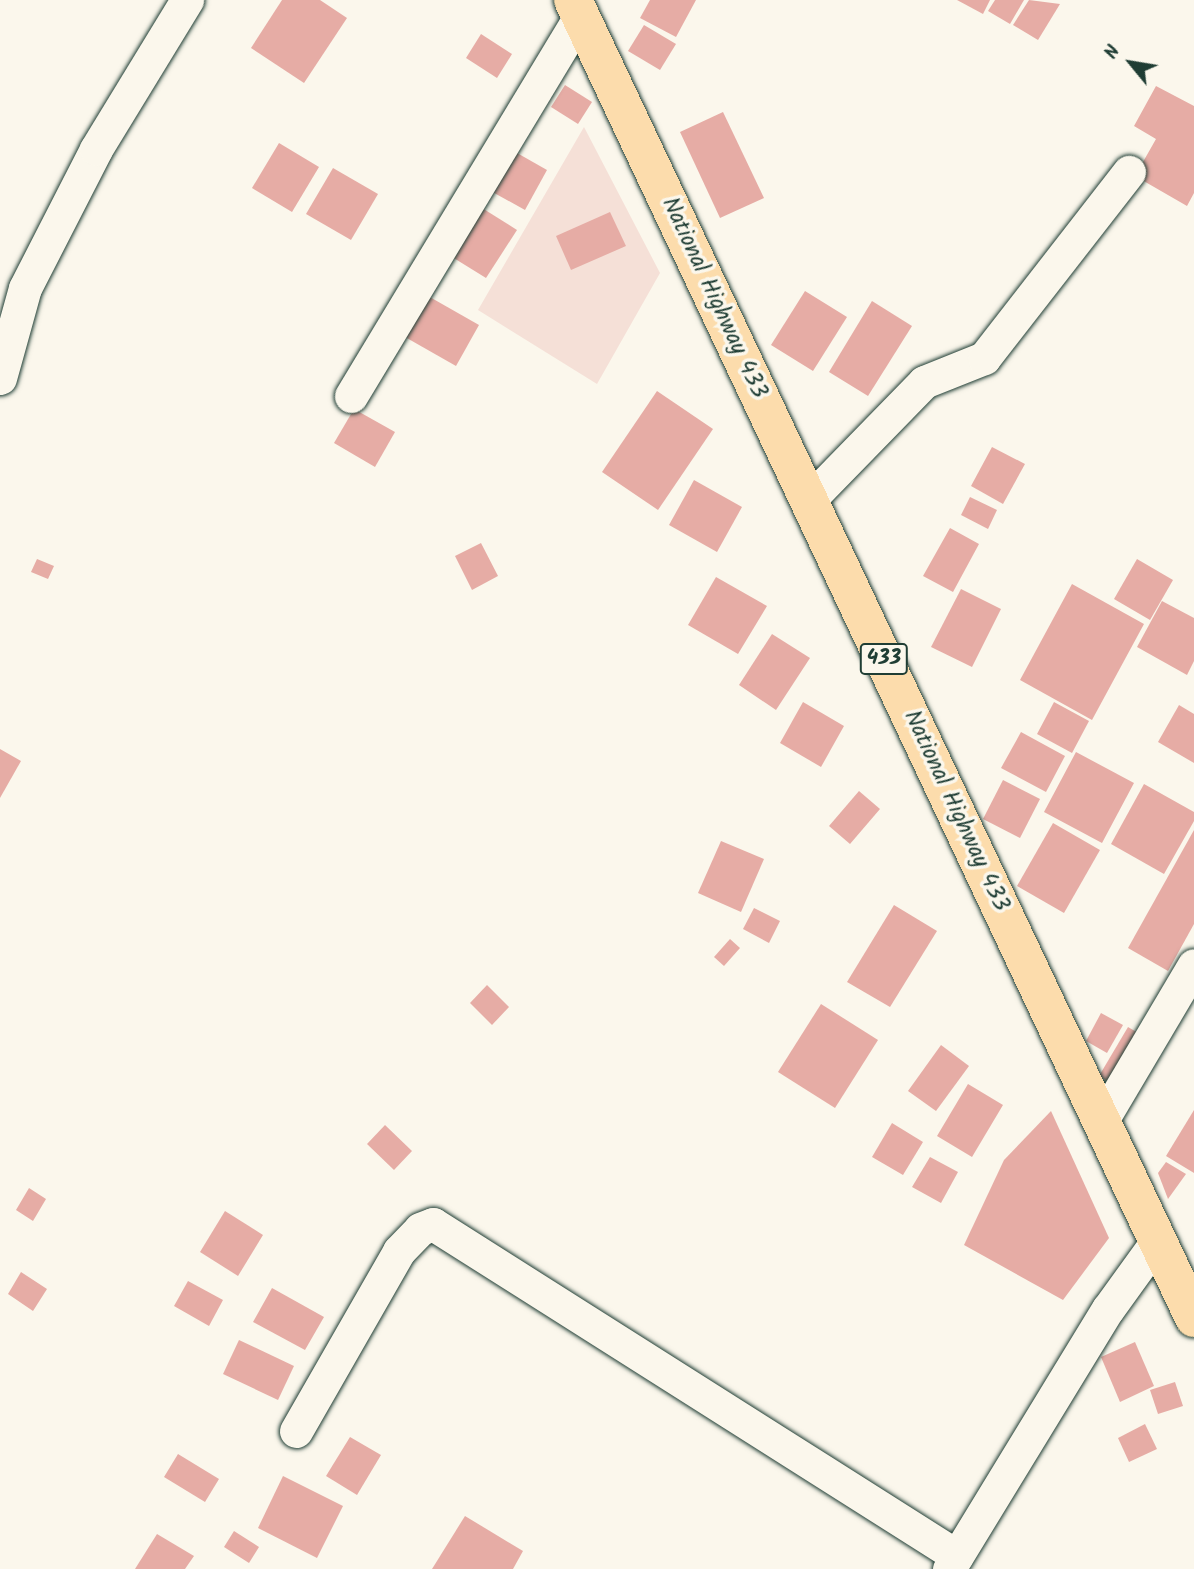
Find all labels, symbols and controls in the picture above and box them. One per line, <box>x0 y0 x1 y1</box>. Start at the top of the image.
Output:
north arrow <box>1096 28 1166 98</box>
text: N <box>1097 40 1129 65</box>
street label: National Highway 433 <box>655 193 773 403</box>
road number: 433 <box>860 642 908 676</box>
street label: National Highway 433 <box>897 706 1015 916</box>

